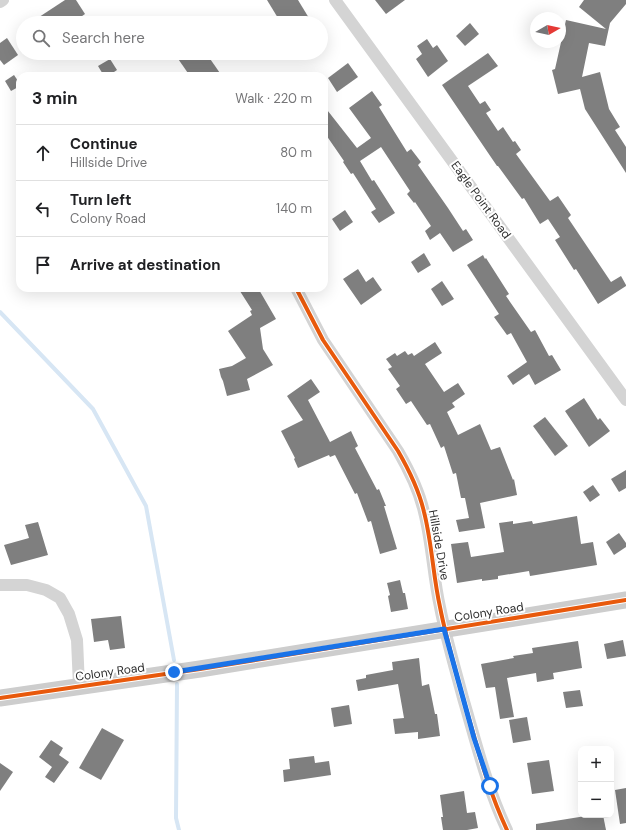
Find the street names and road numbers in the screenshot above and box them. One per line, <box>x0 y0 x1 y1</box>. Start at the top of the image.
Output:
street label: Eagle Point Road <box>447 158 515 242</box>
street label: Hillside Drive <box>425 509 453 582</box>
street label: Colony Road <box>453 599 525 625</box>
street label: Colony Road <box>74 659 146 685</box>

